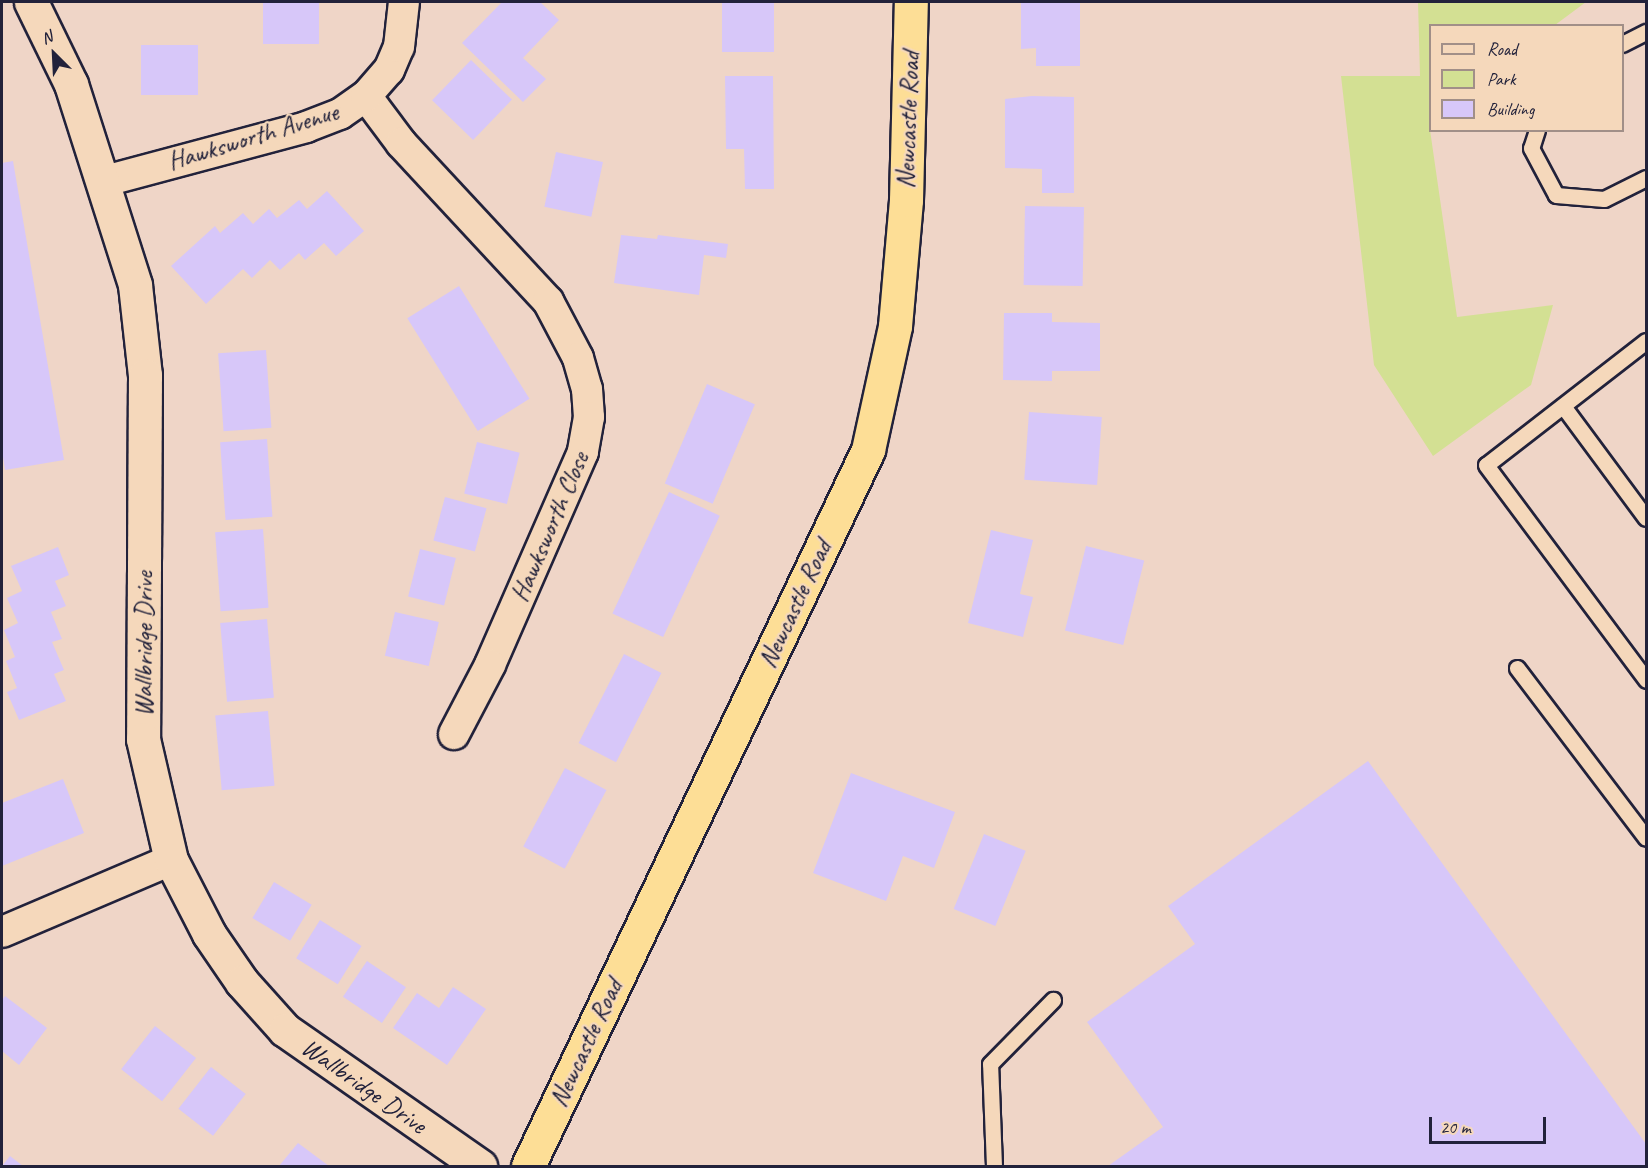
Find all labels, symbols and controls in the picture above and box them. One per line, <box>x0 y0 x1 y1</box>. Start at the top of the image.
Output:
north arrow <box>24 24 84 84</box>
legend <box>1429 24 1624 132</box>
text: N <box>38 26 55 49</box>
text: Road <box>1487 38 1517 60</box>
street label: Newcastle Road <box>890 51 926 189</box>
text: Park <box>1487 68 1516 90</box>
street label: Hawksworth Avenue <box>164 96 342 178</box>
text: Building <box>1487 98 1534 120</box>
street label: Hawksworth Close <box>504 447 596 607</box>
street label: Newcastle Road <box>752 535 838 673</box>
street label: Wallbridge Drive <box>128 571 160 717</box>
street label: Newcastle Road <box>543 974 629 1112</box>
street label: Wallbridge Drive <box>296 1032 432 1140</box>
scale bar <box>1432 1105 1549 1143</box>
text: 20 m <box>1440 1116 1471 1138</box>

